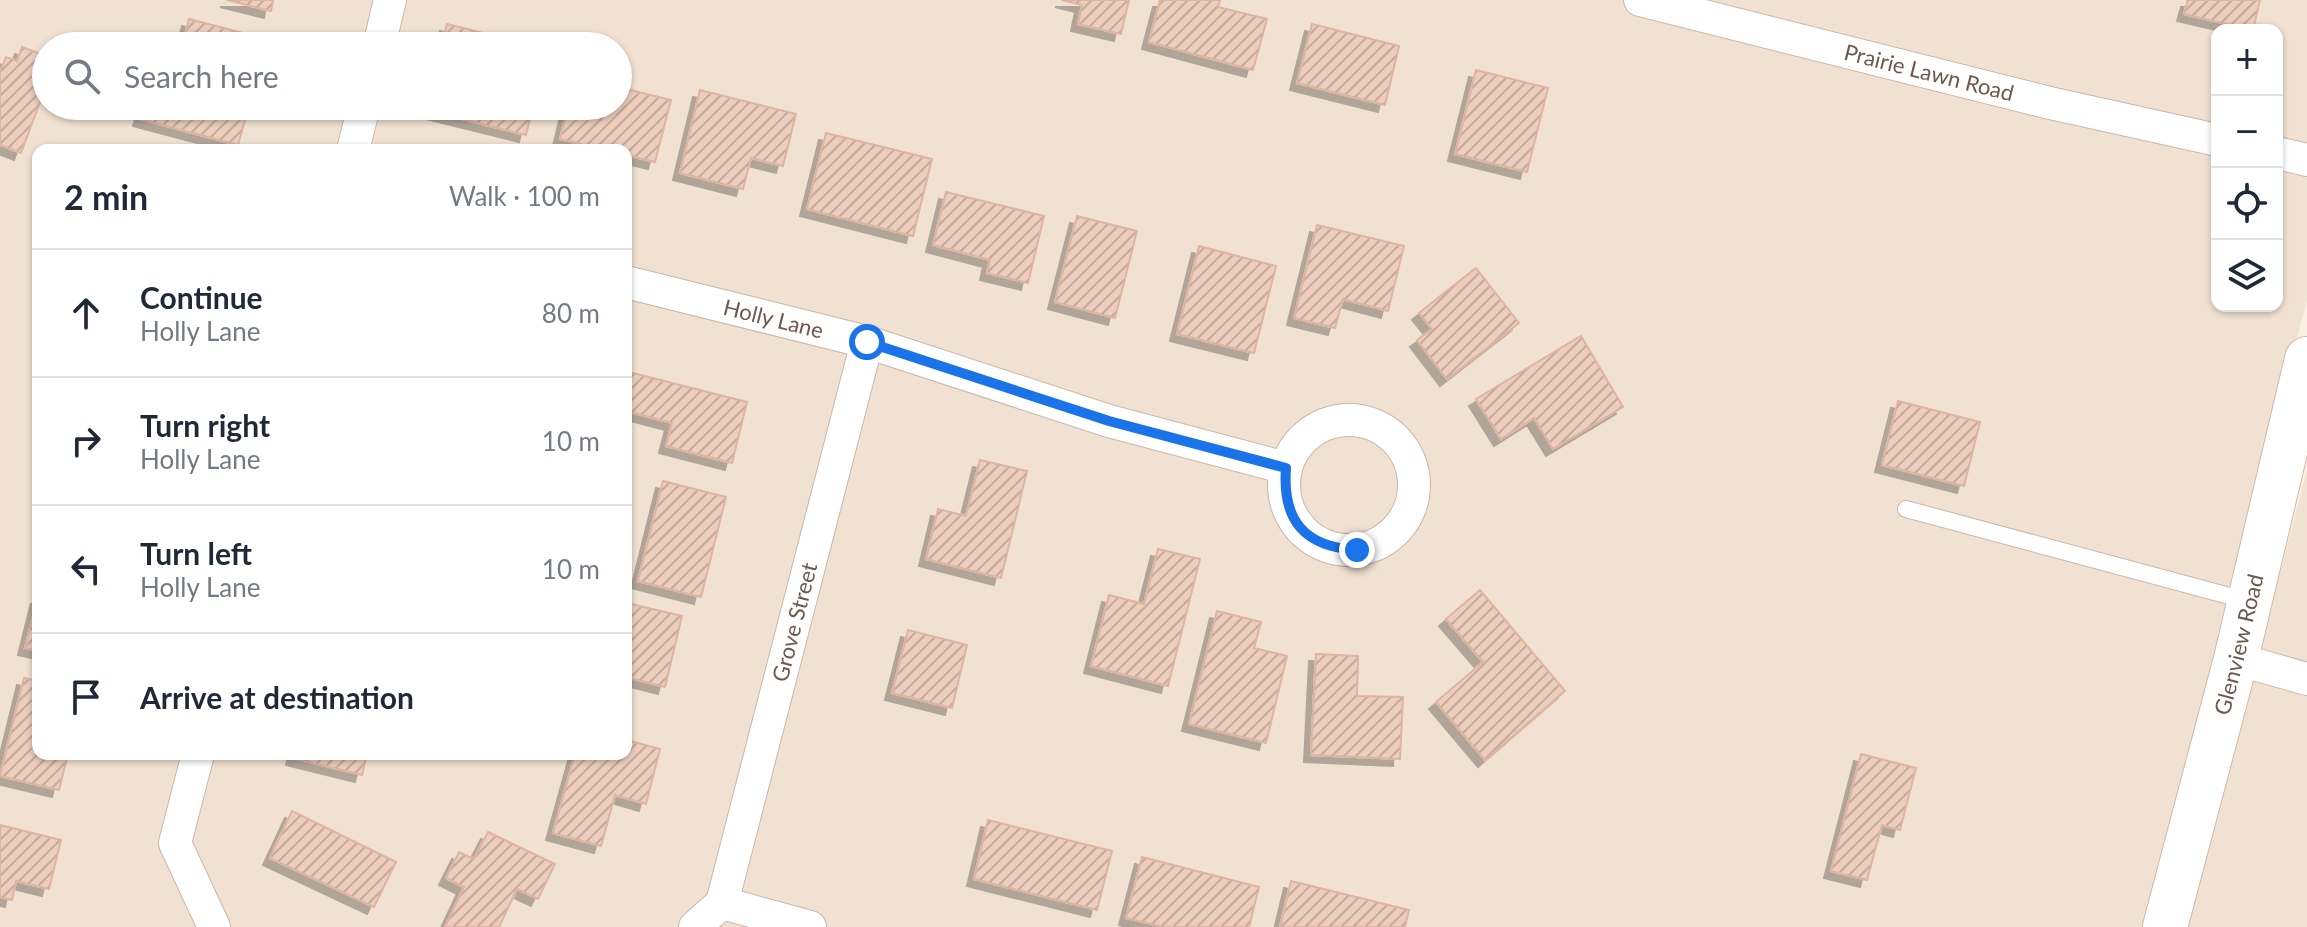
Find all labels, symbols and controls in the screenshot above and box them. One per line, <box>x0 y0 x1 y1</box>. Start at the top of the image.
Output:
map controls <box>2211 24 2283 312</box>
button: + <box>2211 24 2283 96</box>
search box <box>32 32 632 120</box>
street label: Prairie Lawn Road <box>1842 38 2017 106</box>
icon: search <box>60 54 104 98</box>
text: Search here <box>124 58 279 94</box>
button: − <box>2211 96 2283 168</box>
button: locate <box>2211 168 2283 240</box>
text: 2 min <box>64 176 148 217</box>
text: Walk · 100 m <box>449 180 600 212</box>
button: layers <box>2211 240 2283 312</box>
text: Continue <box>140 279 263 315</box>
icon: ahead <box>64 291 108 335</box>
street label: Holly Lane <box>721 293 826 344</box>
text: 80 m <box>542 297 600 329</box>
text: Holly Lane <box>140 315 260 347</box>
route start <box>849 324 885 360</box>
text: Turn right <box>140 407 270 443</box>
icon: right <box>64 419 108 463</box>
text: 10 m <box>542 425 600 457</box>
text: Holly Lane <box>140 443 260 475</box>
route end <box>1339 532 1375 568</box>
text: Turn left <box>140 535 252 571</box>
icon: left <box>64 547 108 591</box>
text: 10 m <box>542 553 600 585</box>
street label: Grove Street <box>766 560 822 685</box>
text: Holly Lane <box>140 571 260 603</box>
street label: Glenview Road <box>2208 571 2269 718</box>
icon: arrive <box>64 675 108 719</box>
text: Arrive at destination <box>140 679 414 715</box>

